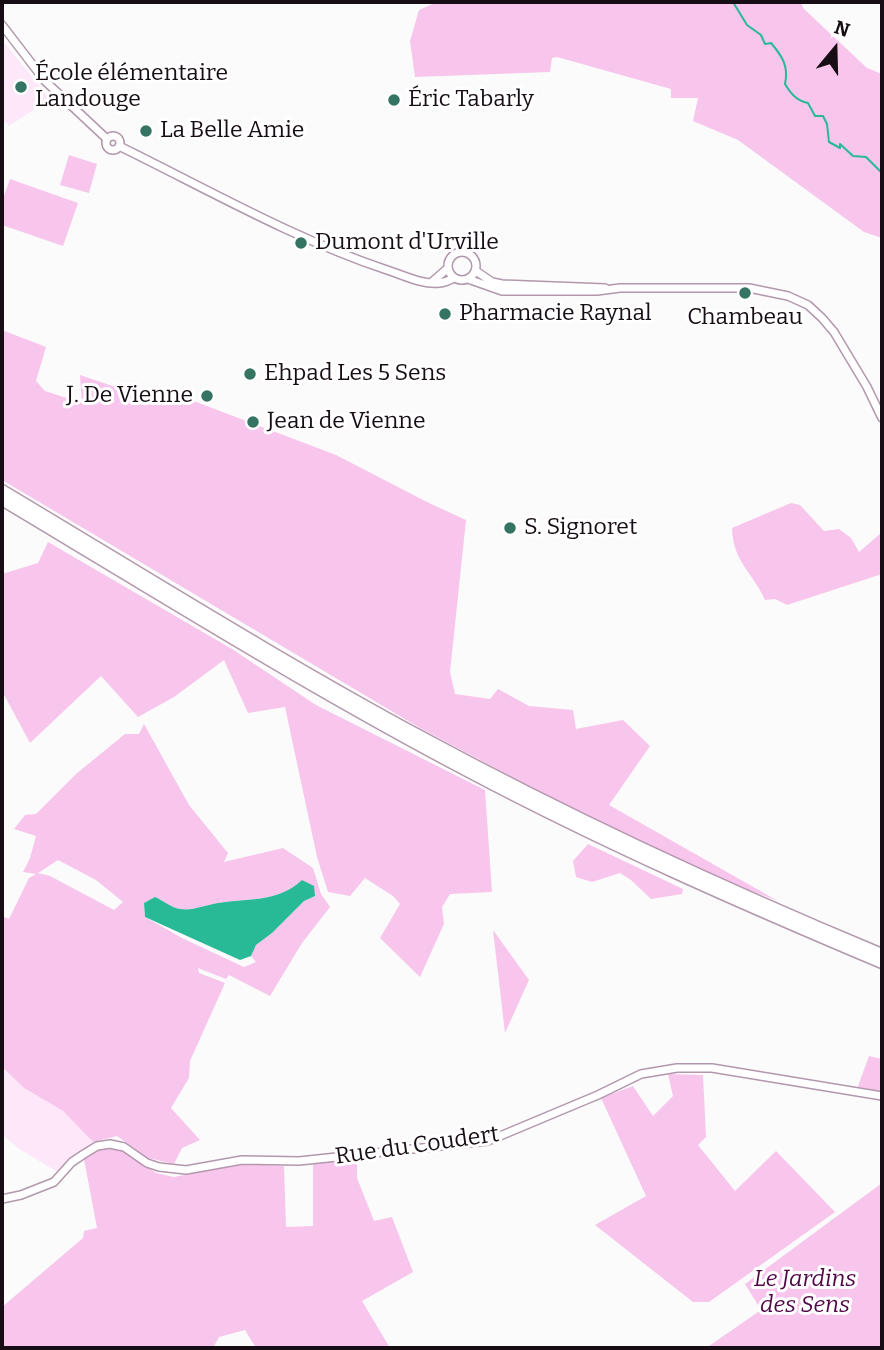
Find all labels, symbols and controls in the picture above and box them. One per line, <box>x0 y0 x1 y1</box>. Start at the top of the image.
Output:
north arrow <box>800 14 870 84</box>
text: N <box>831 15 853 42</box>
place label: École élémentaire Landouge <box>35 60 228 114</box>
marker: École élémentaire Landouge <box>13 79 29 95</box>
place label: Éric Tabarly <box>408 86 534 114</box>
marker: Éric Tabarly <box>386 92 402 108</box>
place label: La Belle Amie <box>160 117 304 145</box>
marker: La Belle Amie <box>138 123 154 139</box>
place label: Dumont d'Urville <box>315 229 499 257</box>
marker: Dumont d'Urville <box>293 235 309 251</box>
marker: Chambeau <box>737 285 753 301</box>
place label: Pharmacie Raynal <box>459 300 652 328</box>
place label: Chambeau <box>687 304 803 332</box>
marker: Pharmacie Raynal <box>437 306 453 322</box>
place label: Ehpad Les 5 Sens <box>264 360 446 388</box>
marker: Ehpad Les 5 Sens <box>242 366 258 382</box>
place label: J. De Vienne <box>66 382 193 410</box>
marker: J. De Vienne <box>199 388 215 404</box>
place label: Jean de Vienne <box>267 408 425 436</box>
marker: Jean de Vienne <box>245 414 261 430</box>
place label: S. Signoret <box>524 514 637 542</box>
marker: S. Signoret <box>502 520 518 536</box>
street label: Rue du Coudert <box>333 1121 501 1171</box>
park label: Le Jardins des Sens <box>754 1266 856 1320</box>

